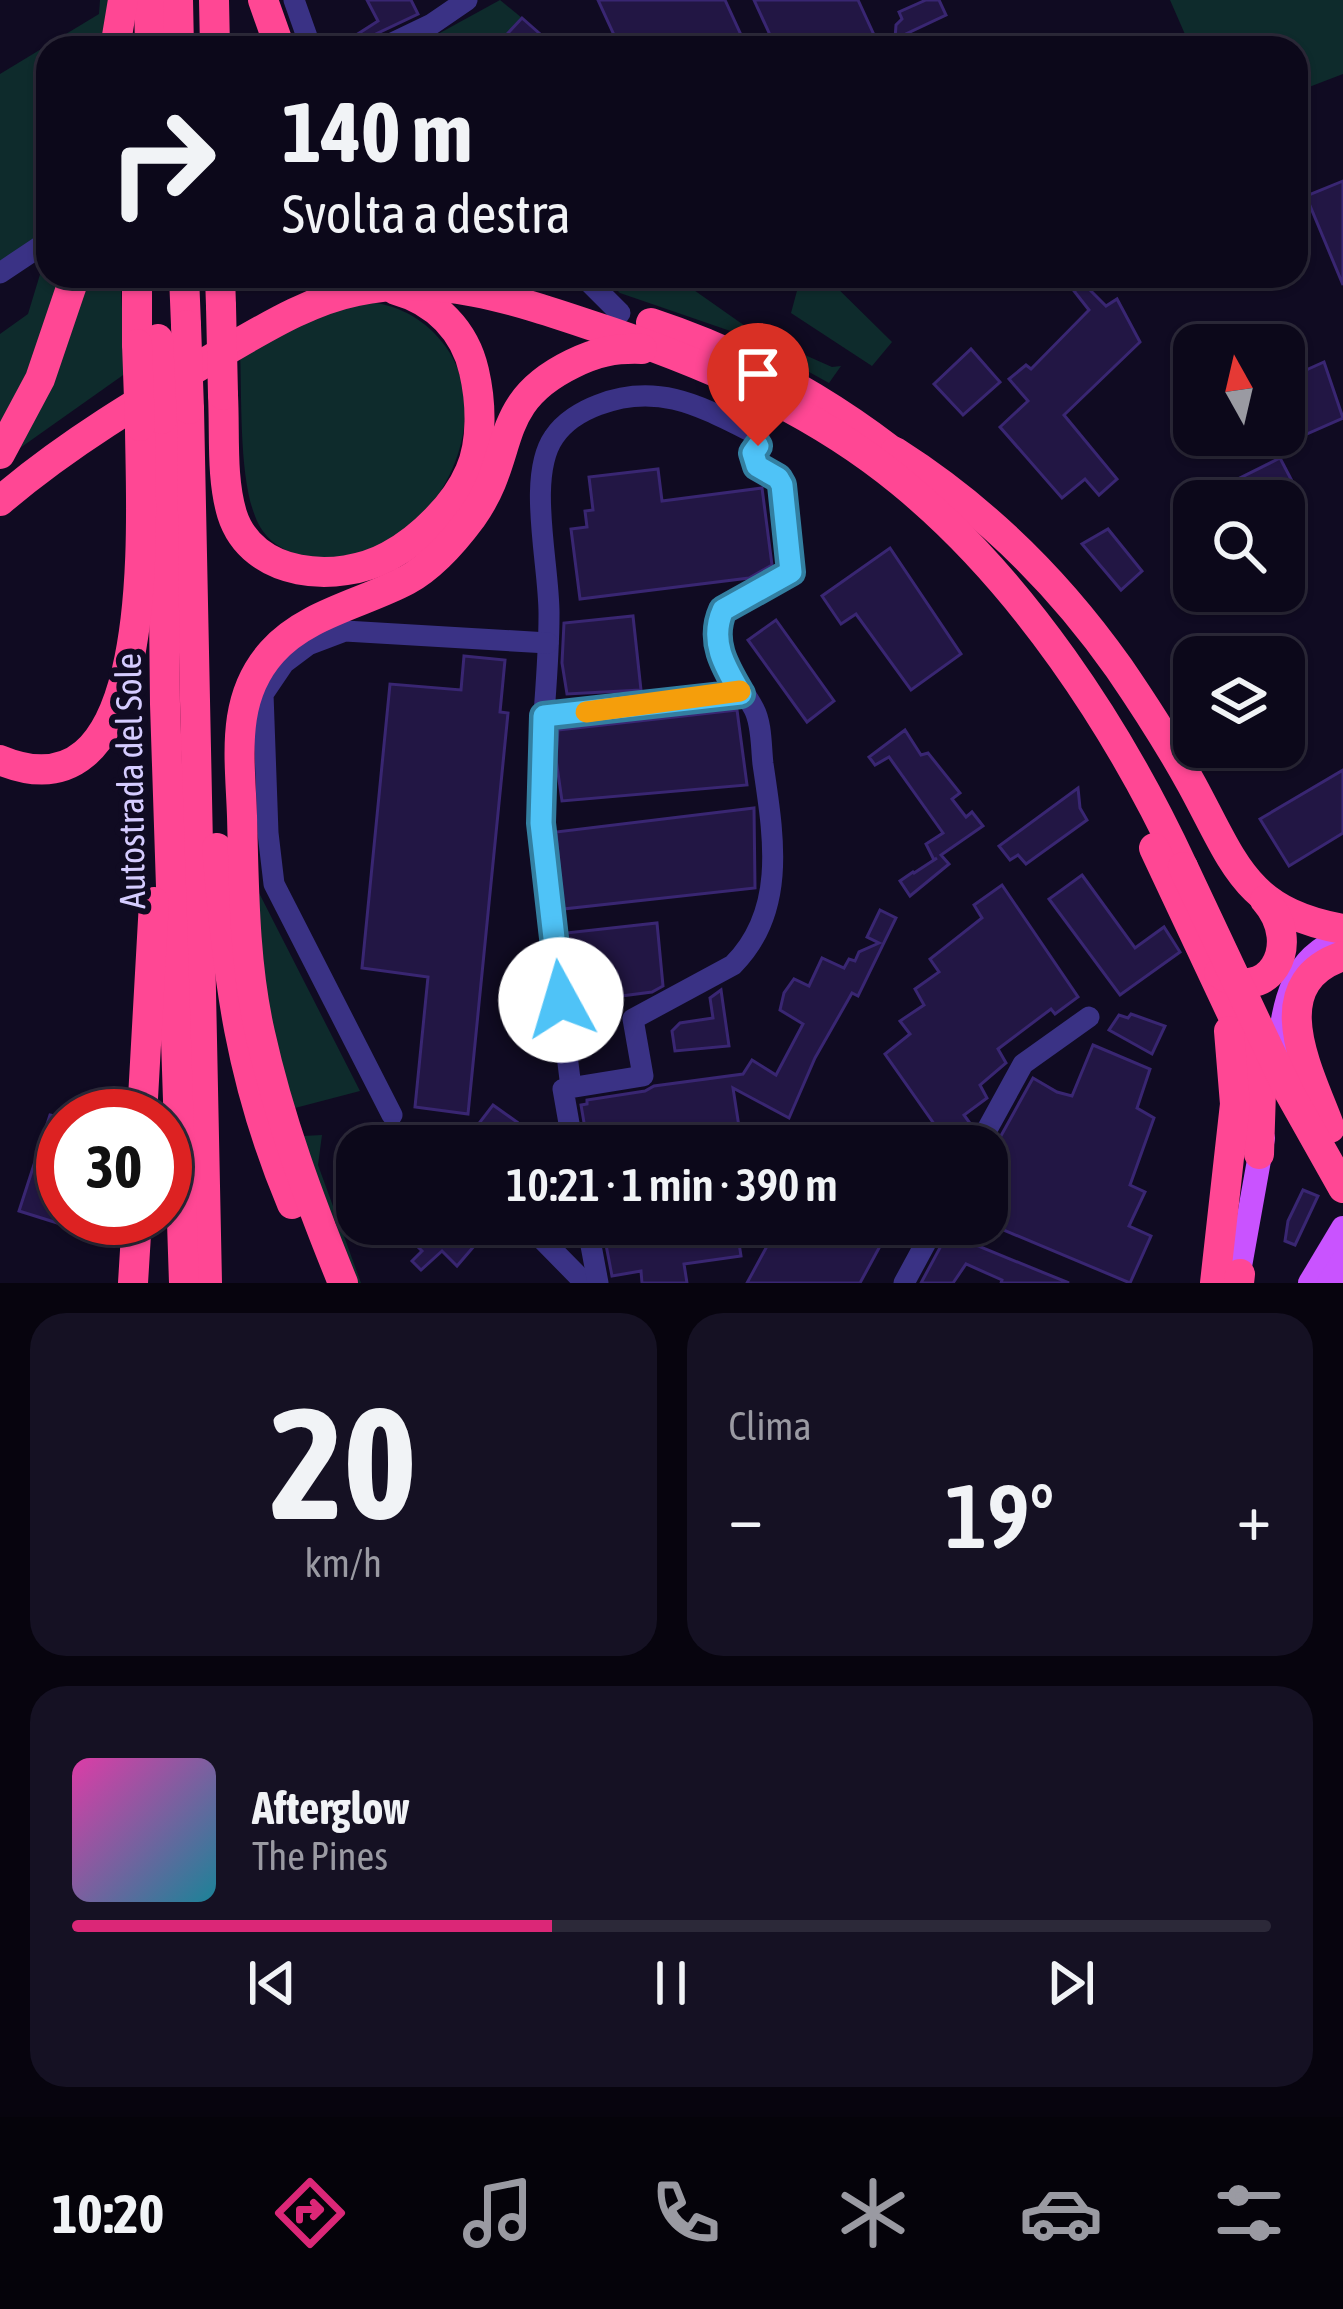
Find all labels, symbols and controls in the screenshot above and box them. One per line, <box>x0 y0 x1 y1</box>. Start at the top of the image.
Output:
icon: right <box>84 84 240 240</box>
text: 140 m <box>282 84 472 180</box>
text: Svolta a destra <box>282 183 571 244</box>
pin <box>707 323 809 446</box>
north arrow <box>1173 324 1305 456</box>
map controls <box>1173 324 1305 768</box>
icon: arrive <box>725 341 791 407</box>
button: search <box>1173 480 1305 612</box>
button: layers <box>1173 636 1305 768</box>
street label: Autostrada del Sole <box>107 653 153 909</box>
position arrow <box>498 937 624 1063</box>
speed limit sign: 30 <box>36 1089 192 1245</box>
text: 10:21 · 1 min · 390 m <box>506 1159 838 1211</box>
text: 20 <box>270 1373 417 1552</box>
text: Clima <box>729 1404 812 1448</box>
text: 19° <box>945 1464 1054 1567</box>
text: − <box>729 1478 763 1554</box>
text: + <box>1237 1478 1271 1554</box>
text: km/h <box>305 1541 382 1585</box>
text: Afterglow <box>252 1782 410 1834</box>
text: The Pines <box>252 1834 388 1878</box>
icon: previous <box>239 1950 305 2016</box>
icon: pause <box>638 1950 704 2016</box>
icon: next <box>1038 1950 1104 2016</box>
icon: directions <box>268 2171 352 2255</box>
icon: music <box>456 2171 540 2255</box>
icon: phone <box>644 2171 728 2255</box>
icon: climate <box>831 2171 915 2255</box>
icon: car <box>1019 2171 1103 2255</box>
icon: filters <box>1207 2171 1291 2255</box>
text: 10:20 <box>52 2183 164 2244</box>

